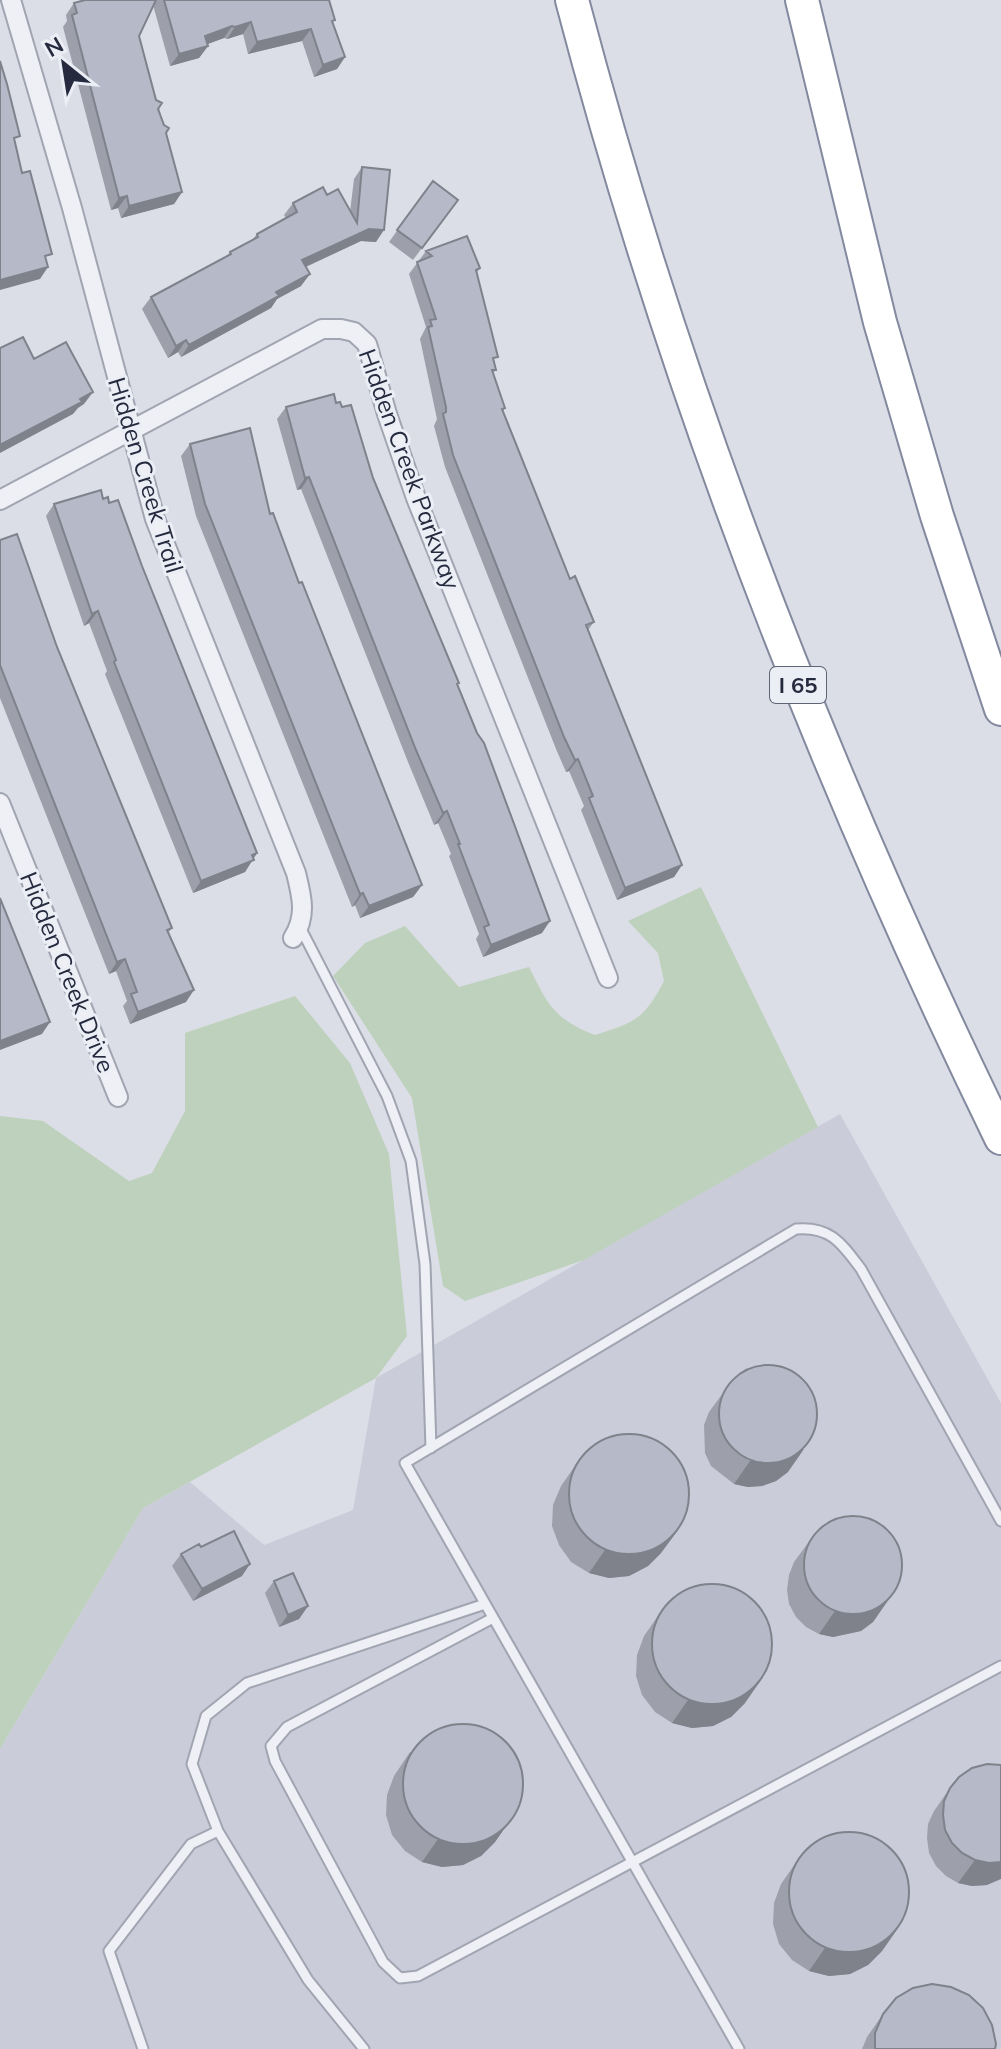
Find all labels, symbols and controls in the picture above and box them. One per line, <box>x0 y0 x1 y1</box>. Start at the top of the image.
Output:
north arrow <box>24 24 104 104</box>
text: N <box>40 30 68 63</box>
street label: Hidden Creek Parkway <box>353 345 468 594</box>
street label: Hidden Creek Trail <box>102 374 190 576</box>
road number: I 65 <box>770 667 826 703</box>
street label: Hidden Creek Drive <box>14 867 122 1077</box>

